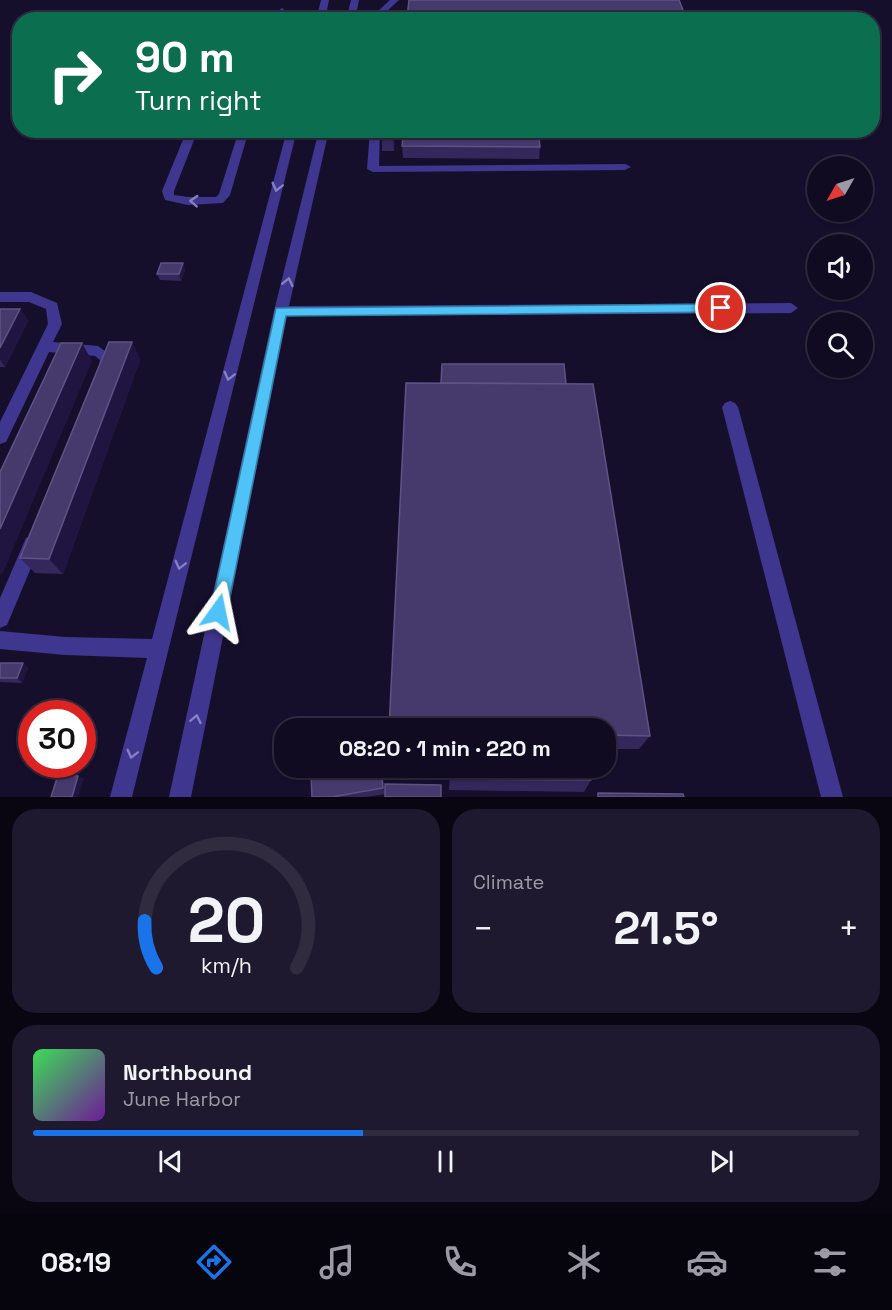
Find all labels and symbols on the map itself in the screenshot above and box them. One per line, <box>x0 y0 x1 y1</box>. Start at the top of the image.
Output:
north arrow <box>807 156 873 222</box>
one-way arrow <box>272 182 285 192</box>
one-way arrow <box>189 195 198 208</box>
one-way arrow <box>280 277 293 287</box>
pin <box>695 282 746 333</box>
one-way arrow <box>223 371 236 381</box>
one-way arrow <box>175 560 188 570</box>
position arrow <box>186 580 250 644</box>
speed limit sign: 30 <box>18 700 96 778</box>
one-way arrow <box>189 714 202 724</box>
one-way arrow <box>127 749 140 759</box>

